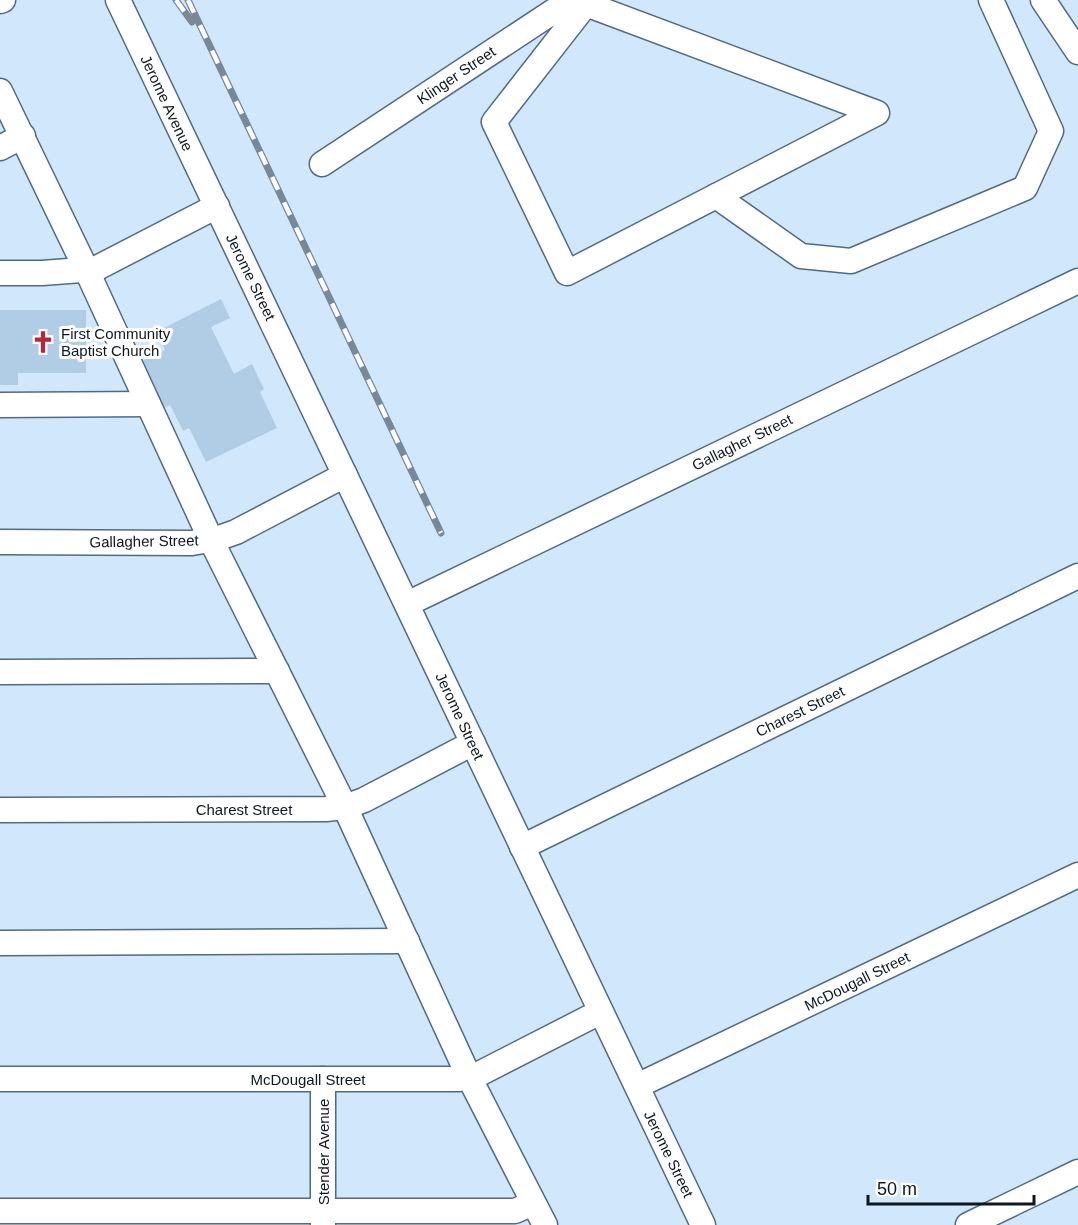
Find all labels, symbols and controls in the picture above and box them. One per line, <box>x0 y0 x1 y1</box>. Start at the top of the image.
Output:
street label: Klinger Street <box>414 42 499 107</box>
street label: Jerome Avenue <box>137 52 197 154</box>
street label: Jerome Street <box>223 231 280 324</box>
place label: First Community Baptist Church <box>61 325 171 359</box>
church icon: First Community Baptist Church <box>30 329 56 355</box>
street label: Gallagher Street <box>689 410 796 474</box>
street label: Gallagher Street <box>89 532 200 550</box>
street label: Jerome Street <box>432 670 488 763</box>
street label: Charest Street <box>753 682 848 740</box>
street label: Charest Street <box>196 801 293 818</box>
street label: McDougall Street <box>802 948 913 1014</box>
street label: McDougall Street <box>250 1071 366 1088</box>
street label: Stender Avenue <box>315 1099 332 1205</box>
street label: Jerome Street <box>641 1108 698 1201</box>
scale bar <box>868 1168 1034 1206</box>
text: 50 m <box>877 1179 917 1199</box>

